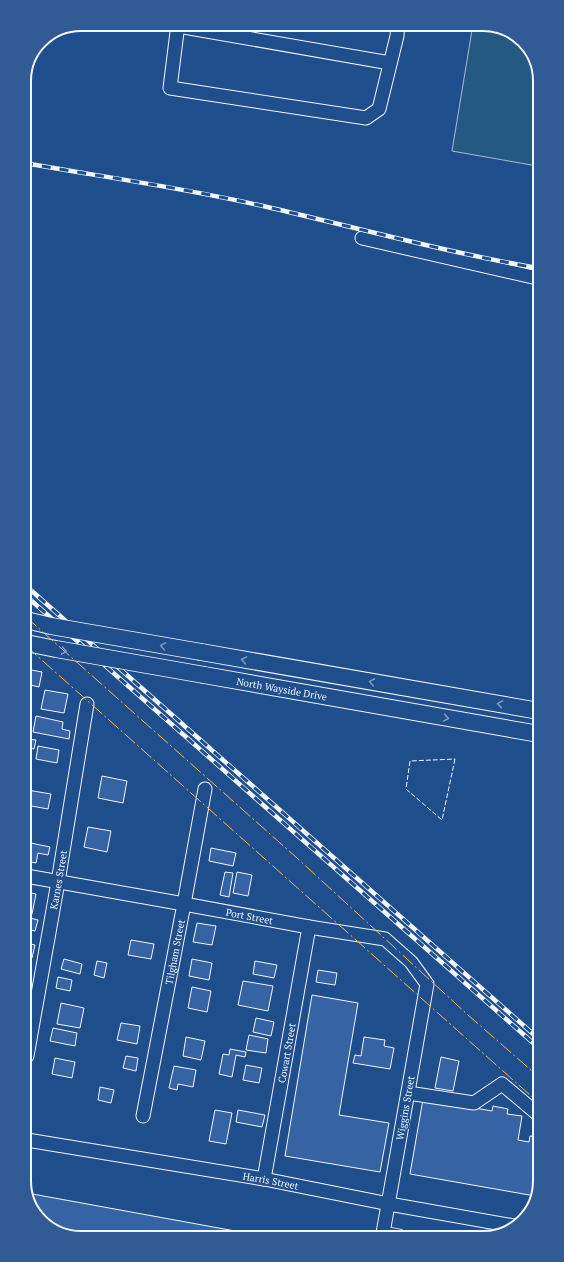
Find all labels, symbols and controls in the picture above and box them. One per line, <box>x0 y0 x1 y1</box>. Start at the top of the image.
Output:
one-way arrow <box>160 642 166 650</box>
one-way arrow <box>61 646 67 655</box>
one-way arrow <box>241 656 247 665</box>
street label: North Wayside Drive <box>235 675 328 704</box>
one-way arrow <box>369 678 375 687</box>
one-way arrow <box>497 700 503 709</box>
one-way arrow <box>443 713 449 722</box>
street label: Karnes Street <box>47 849 70 910</box>
street label: Port Street <box>225 906 274 927</box>
street label: Tilgham Street <box>163 918 188 986</box>
street label: Cowart Street <box>275 1022 299 1084</box>
street label: Wiggins Street <box>393 1075 418 1141</box>
street label: Harris Street <box>242 1170 300 1193</box>

